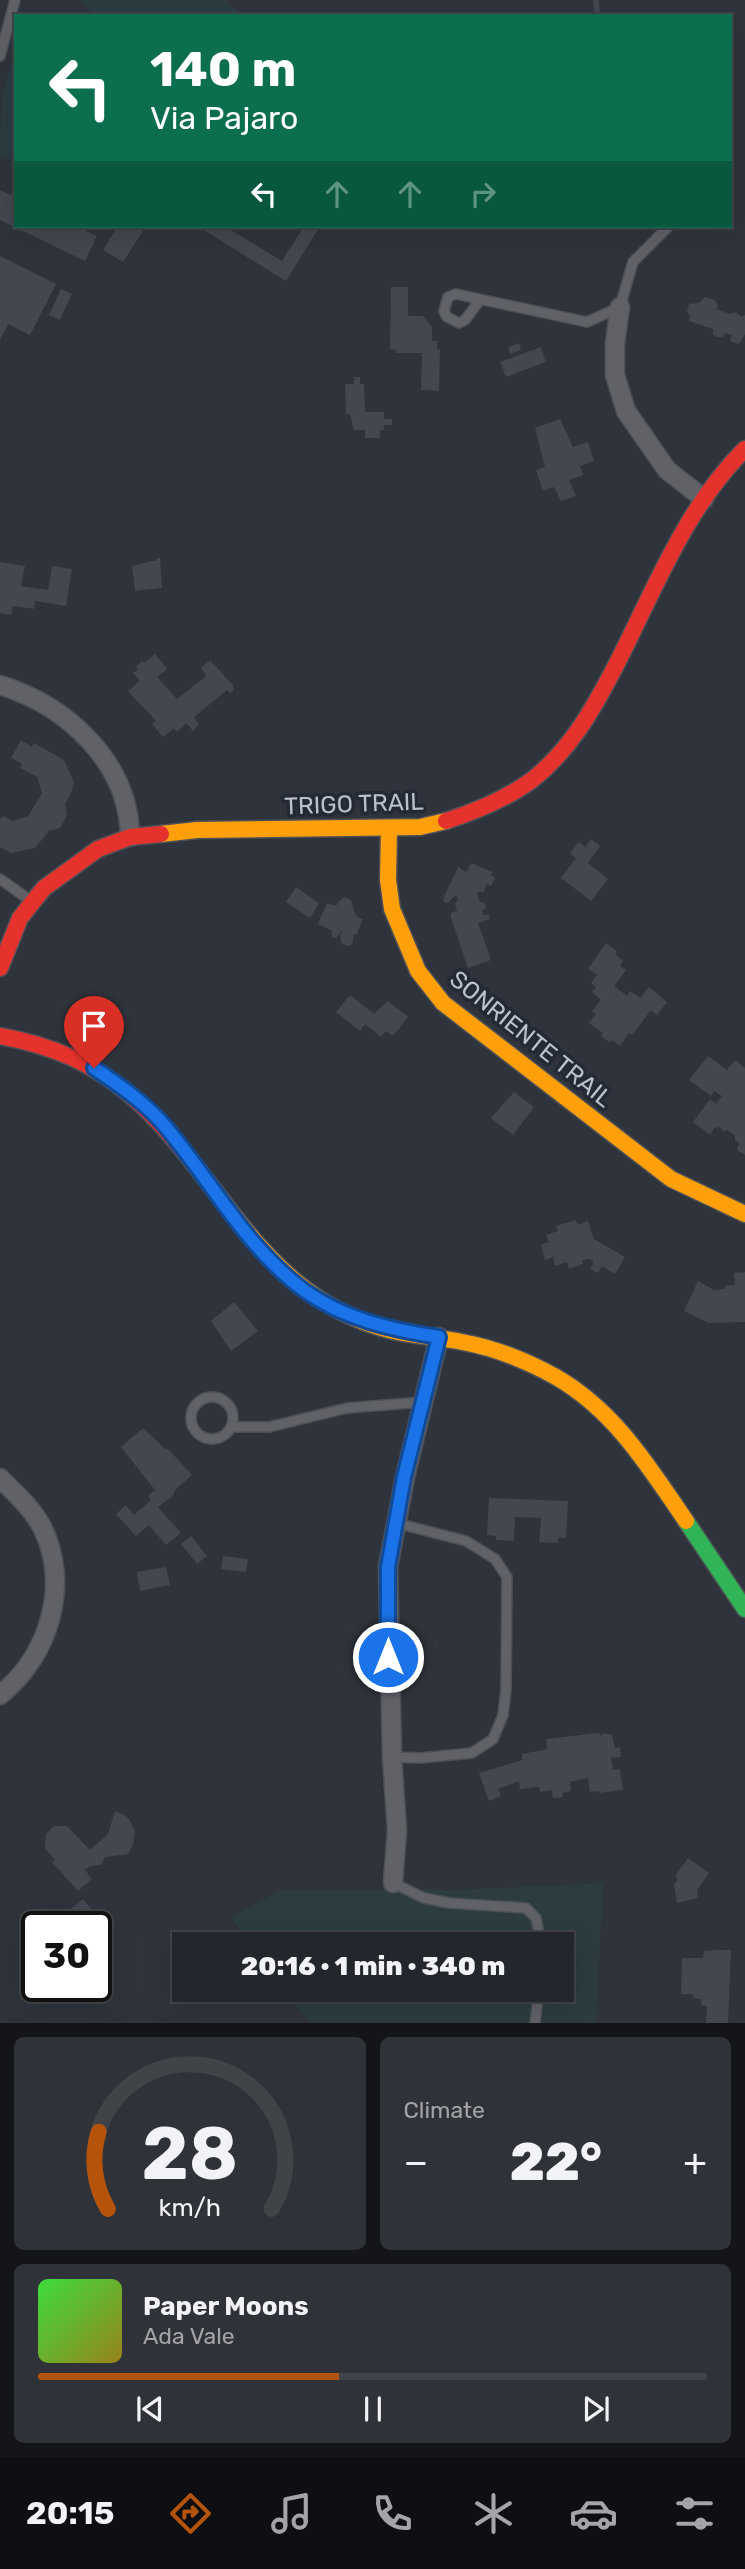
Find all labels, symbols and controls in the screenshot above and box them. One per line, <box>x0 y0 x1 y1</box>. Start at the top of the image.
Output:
text: 140 m <box>150 40 296 98</box>
icon: left <box>35 42 126 133</box>
text: Via Pajaro <box>150 99 298 137</box>
icon: left <box>245 175 283 213</box>
icon: ahead <box>318 175 356 213</box>
icon: ahead <box>391 175 429 213</box>
icon: right <box>464 175 502 213</box>
street label: TRIGO TRAIL <box>284 788 425 820</box>
street label: SONRIENTE TRAIL <box>444 965 618 1113</box>
pin <box>64 996 124 1068</box>
icon: arrive <box>75 1007 113 1045</box>
position arrow <box>351 1620 425 1694</box>
speed limit sign: 30 <box>21 1911 112 2002</box>
text: 20:16 · 1 min · 340 m <box>241 1951 505 1982</box>
text: Climate <box>404 2096 485 2124</box>
text: 28 <box>141 2112 238 2198</box>
text: 22° <box>510 2131 602 2193</box>
text: − <box>404 2139 428 2185</box>
text: + <box>683 2139 707 2185</box>
text: km/h <box>159 2193 221 2222</box>
text: Paper Moons <box>143 2291 309 2322</box>
text: Ada Vale <box>143 2322 235 2350</box>
icon: previous <box>131 2390 169 2428</box>
icon: pause <box>354 2390 392 2428</box>
icon: next <box>577 2390 615 2428</box>
icon: directions <box>166 2489 215 2538</box>
icon: music <box>267 2489 316 2538</box>
icon: phone <box>368 2489 417 2538</box>
icon: climate <box>469 2489 518 2538</box>
icon: car <box>569 2489 618 2538</box>
icon: filters <box>670 2489 719 2538</box>
text: 20:15 <box>26 2494 114 2532</box>

